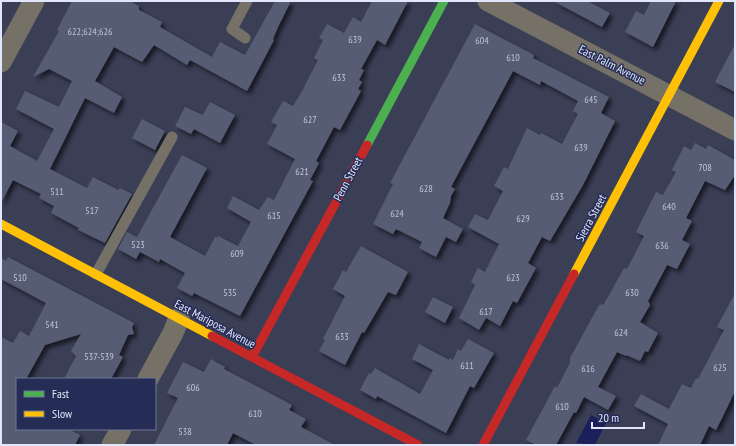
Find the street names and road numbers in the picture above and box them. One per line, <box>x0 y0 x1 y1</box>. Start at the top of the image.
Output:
street label: East Palm Avenue <box>576 41 648 88</box>
street label: Penn Street <box>330 153 366 203</box>
street label: Sierra Street <box>572 191 610 244</box>
street label: East Mariposa Avenue <box>172 296 259 351</box>

